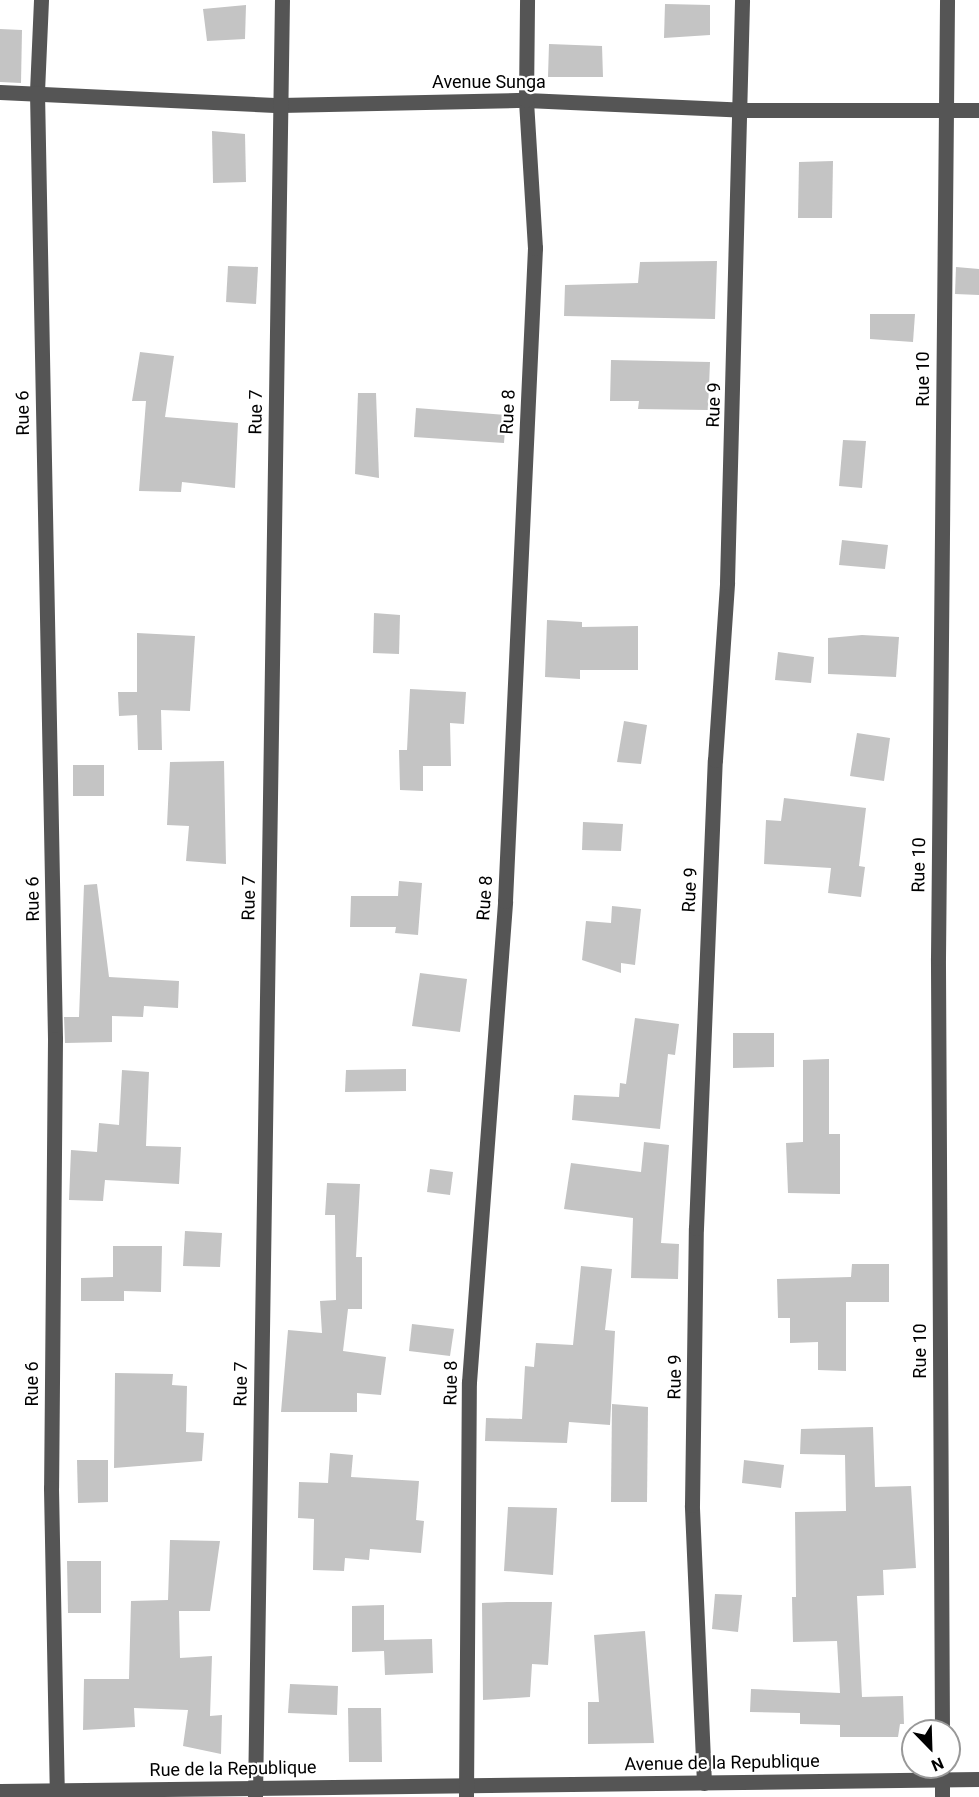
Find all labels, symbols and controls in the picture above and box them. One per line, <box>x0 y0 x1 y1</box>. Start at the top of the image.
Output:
street label: Avenue Sunga <box>432 71 546 93</box>
street label: Rue 10 <box>912 351 934 407</box>
street label: Rue 9 <box>702 382 726 428</box>
street label: Rue 7 <box>245 389 267 435</box>
street label: Rue 8 <box>496 389 520 435</box>
street label: Rue 6 <box>12 390 34 436</box>
street label: Rue 10 <box>908 837 930 893</box>
street label: Rue 9 <box>678 867 702 913</box>
street label: Rue 7 <box>238 875 260 921</box>
street label: Rue 8 <box>473 875 497 921</box>
street label: Rue 6 <box>22 876 44 922</box>
street label: Rue 10 <box>909 1323 931 1379</box>
street label: Rue 9 <box>664 1354 686 1400</box>
street label: Rue 8 <box>440 1360 462 1406</box>
street label: Rue 6 <box>21 1361 43 1407</box>
street label: Rue 7 <box>230 1361 252 1407</box>
north arrow <box>901 1719 961 1779</box>
street label: Avenue de la Republique <box>624 1750 820 1776</box>
text: N <box>929 1753 946 1775</box>
street label: Rue de la Republique <box>149 1757 317 1781</box>

